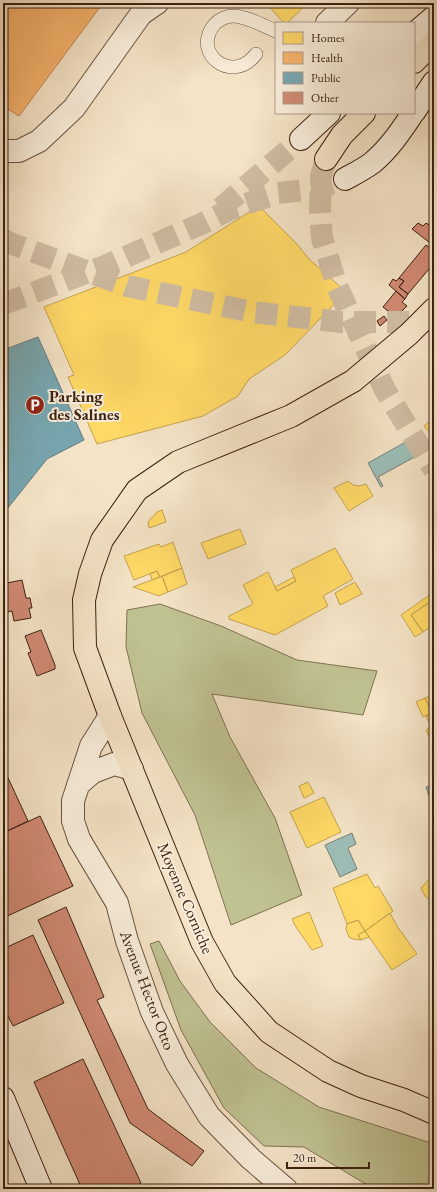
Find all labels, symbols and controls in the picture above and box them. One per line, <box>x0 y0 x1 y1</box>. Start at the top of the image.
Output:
legend <box>275 22 415 114</box>
text: Homes <box>311 30 345 46</box>
text: Health <box>311 50 343 66</box>
text: Public <box>311 70 341 86</box>
text: Other <box>311 90 339 106</box>
place label: Parking des Salines <box>49 386 120 425</box>
parking icon: Parking des Salines <box>24 394 46 416</box>
street label: Moyenne Corniche <box>153 839 218 957</box>
street label: Avenue Hector Otto <box>115 927 180 1053</box>
scale bar <box>287 1144 369 1170</box>
text: 20 m <box>293 1150 317 1166</box>

